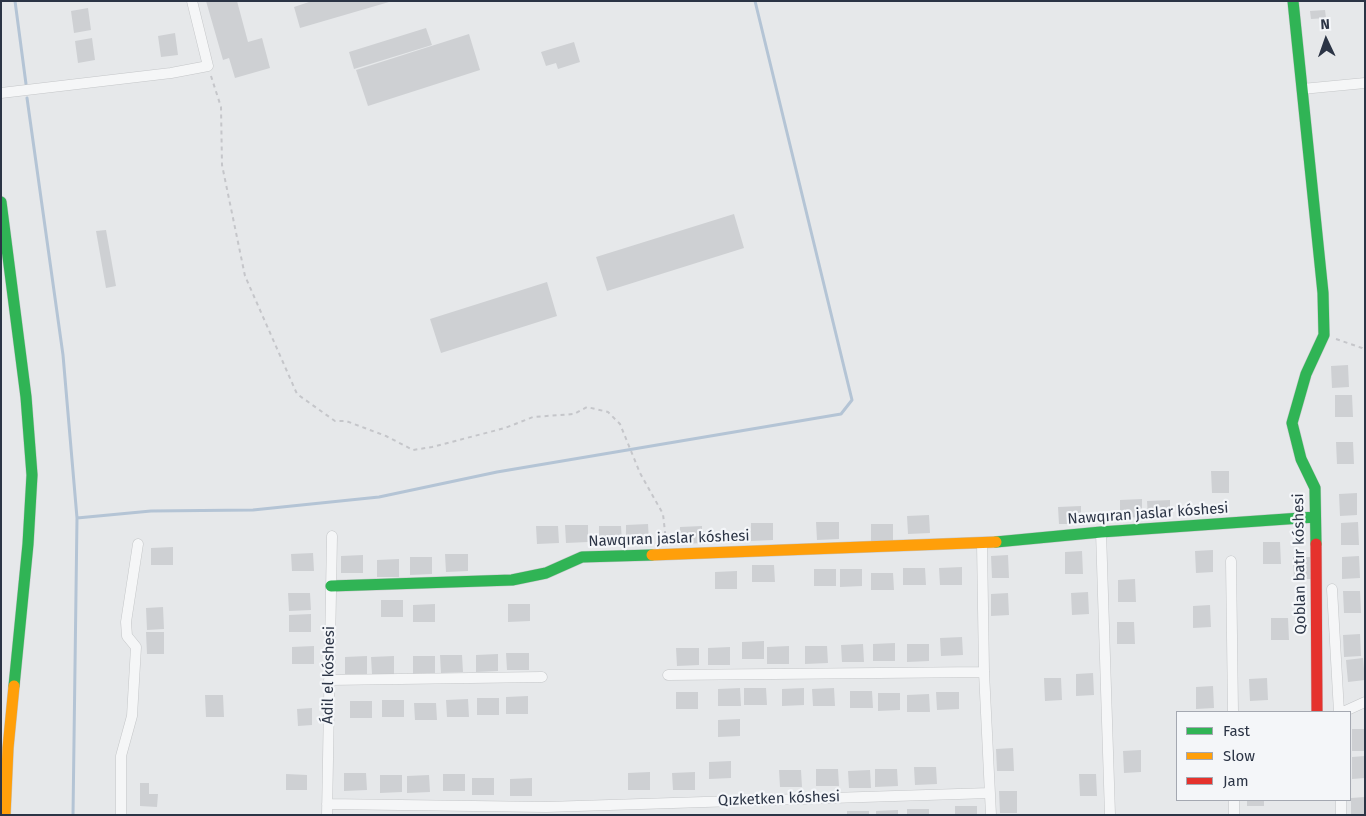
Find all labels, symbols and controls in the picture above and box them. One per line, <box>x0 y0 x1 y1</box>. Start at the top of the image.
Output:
north arrow <box>1301 15 1351 65</box>
text: N <box>1320 16 1330 33</box>
street label: Qoblan batır kóshesi <box>1290 493 1310 635</box>
street label: Nawqıran jaslar kóshesi <box>1067 499 1229 529</box>
street label: Nawqıran jaslar kóshesi <box>588 527 750 551</box>
street label: Ádil el kóshesi <box>319 626 339 724</box>
legend <box>1176 711 1351 801</box>
text: Fast <box>1223 722 1250 740</box>
text: Slow <box>1223 747 1255 765</box>
text: Jam <box>1223 772 1249 790</box>
street label: Qızketken kóshesi <box>718 788 840 810</box>

